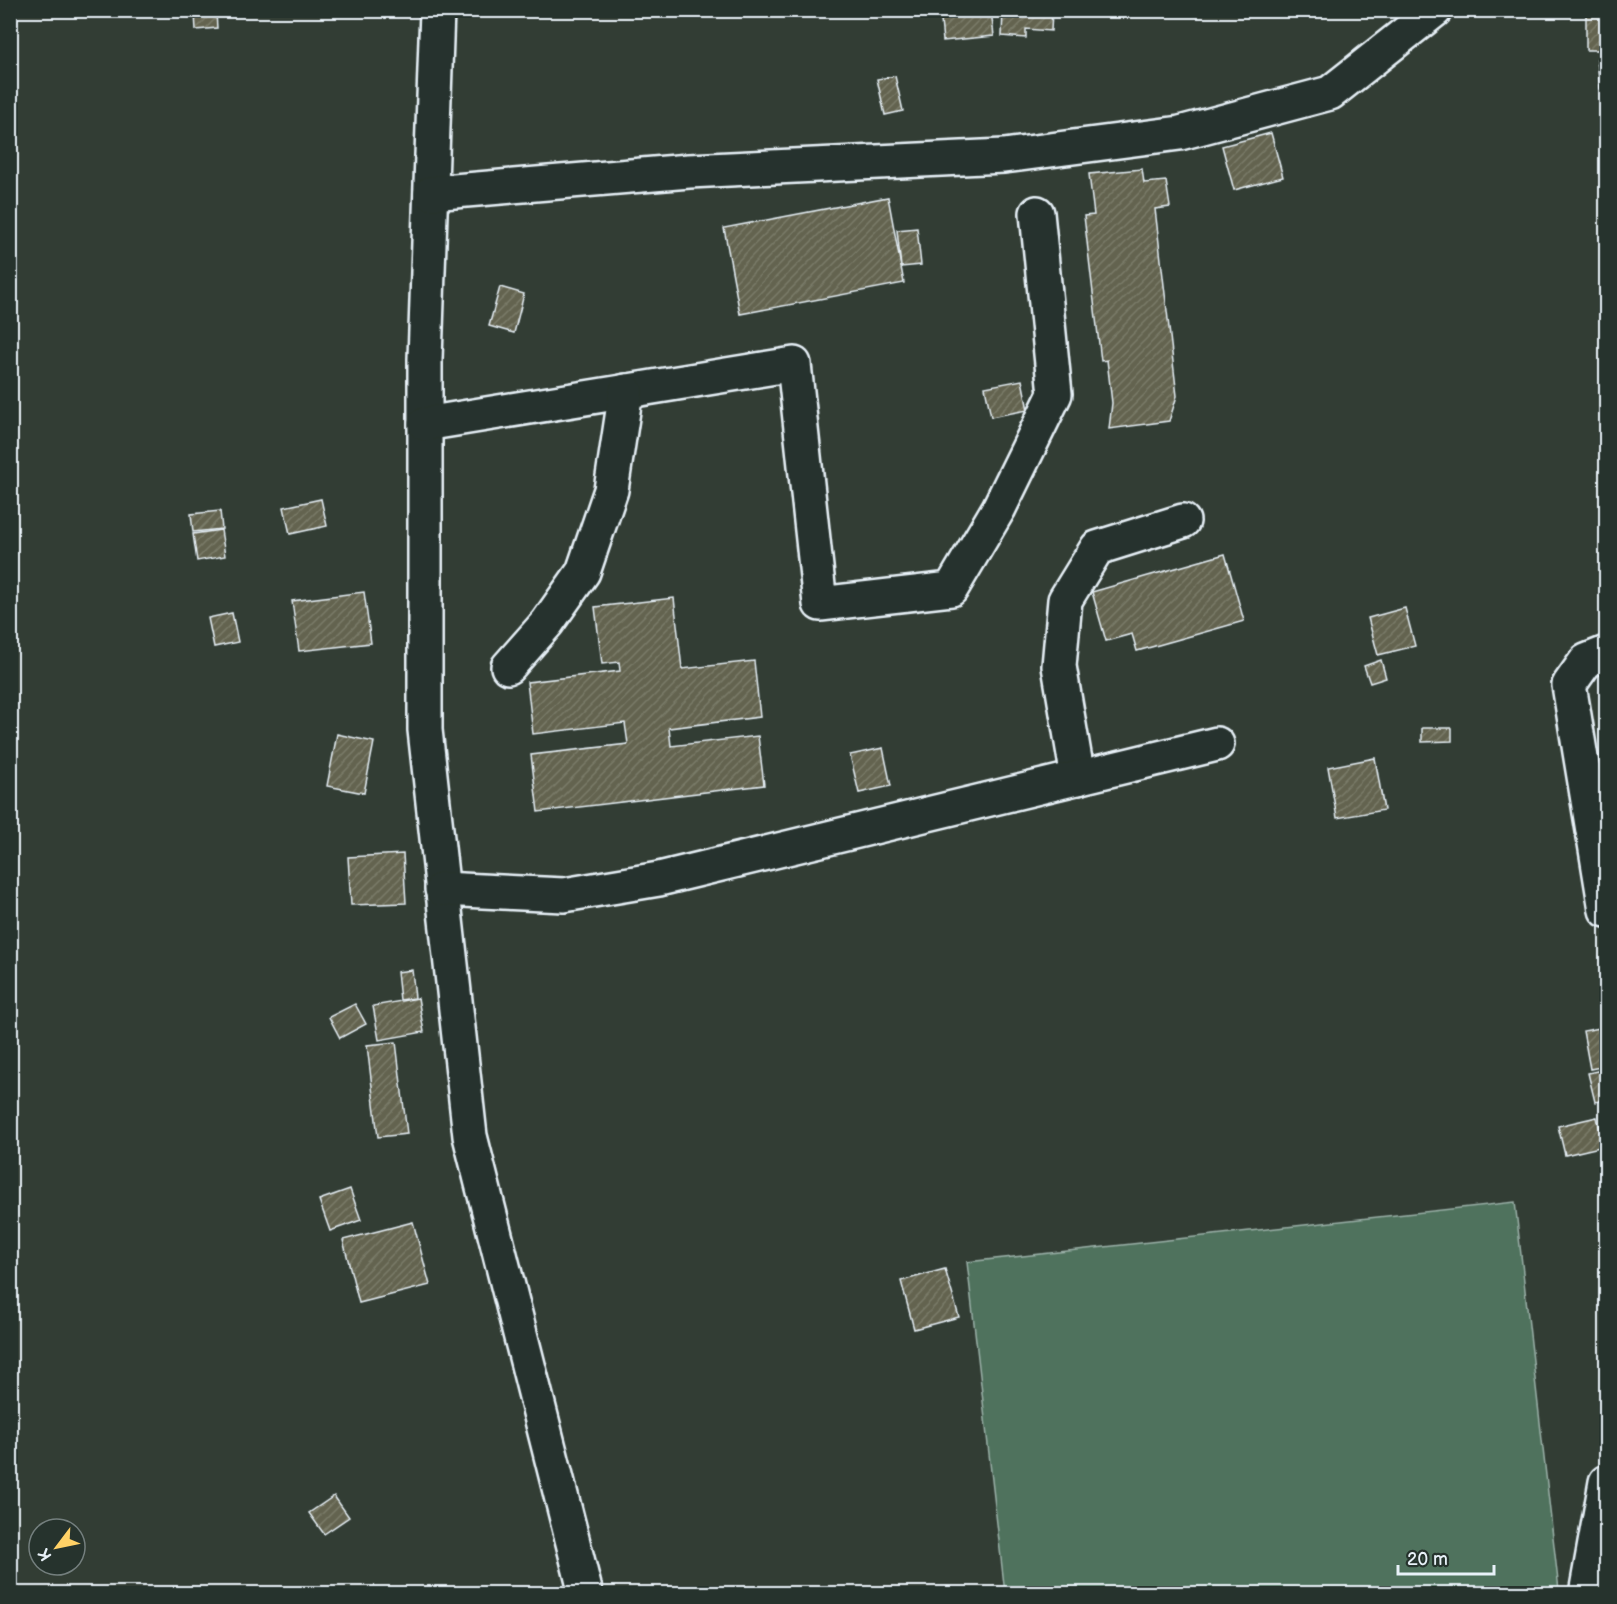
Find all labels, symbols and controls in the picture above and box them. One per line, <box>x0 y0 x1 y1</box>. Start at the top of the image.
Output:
north arrow <box>27 1517 87 1577</box>
scale bar <box>1398 1538 1494 1576</box>
text: K <box>35 1544 56 1564</box>
text: 20 m <box>1407 1549 1448 1570</box>

